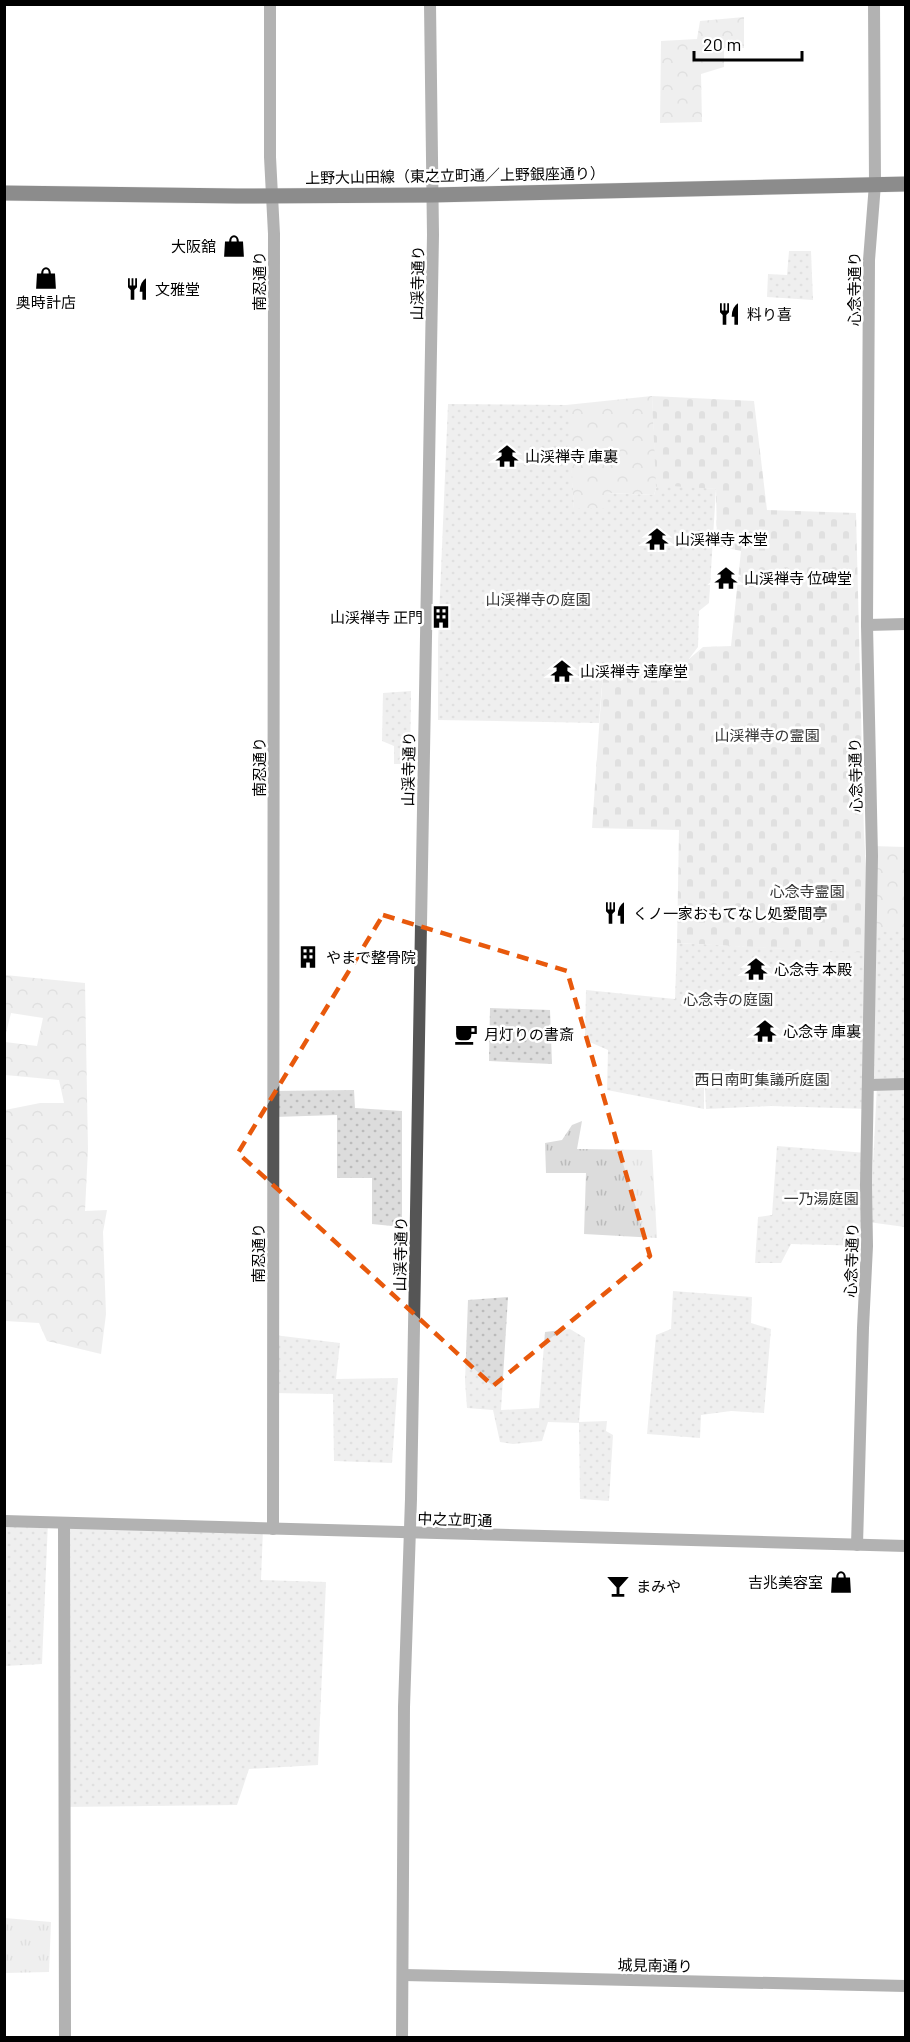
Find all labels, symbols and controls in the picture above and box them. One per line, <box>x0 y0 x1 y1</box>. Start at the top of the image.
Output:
scale bar <box>694 24 802 62</box>
text: 20 m <box>703 33 741 55</box>
street label: 上野大山田線（東之立町通／上野銀座通り） <box>305 163 605 187</box>
shop icon: 大阪舘 <box>221 233 247 259</box>
place label: 大阪舘 <box>171 237 216 255</box>
street label: 山渓寺通り <box>407 245 427 321</box>
street label: 南忍通り <box>250 251 268 311</box>
street label: 心念寺通り <box>845 251 863 327</box>
shop icon: 奥時計店 <box>33 265 59 291</box>
restaurant icon: 文雅堂 <box>124 276 150 302</box>
place label: 文雅堂 <box>155 280 200 298</box>
place label: 奥時計店 <box>16 293 76 311</box>
restaurant icon: 料り喜 <box>716 301 742 327</box>
place label: 料り喜 <box>747 305 792 323</box>
temple icon: 山渓禅寺 庫裏 <box>494 443 520 469</box>
place label: 山渓禅寺 庫裏 <box>525 447 618 465</box>
temple icon: 山渓禅寺 本堂 <box>644 526 670 552</box>
place label: 山渓禅寺 本堂 <box>675 530 768 548</box>
temple icon: 山渓禅寺 位碑堂 <box>713 565 739 591</box>
place label: 山渓禅寺 位碑堂 <box>744 569 852 587</box>
park label: 山渓禅寺の庭園 <box>485 590 591 608</box>
building icon: 山渓禅寺 正門 <box>428 604 454 630</box>
place label: 山渓禅寺 正門 <box>330 608 423 626</box>
temple icon: 山渓禅寺 達摩堂 <box>549 658 575 684</box>
place label: 山渓禅寺 達摩堂 <box>580 662 688 680</box>
park label: 山渓禅寺の霊園 <box>714 726 820 744</box>
street label: 山渓寺通り <box>398 731 418 807</box>
street label: 南忍通り <box>250 737 268 797</box>
street label: 心念寺通り <box>845 737 865 813</box>
park label: 心念寺霊園 <box>769 882 845 900</box>
restaurant icon: くノ一家おもてなし処愛間亭 <box>602 900 628 926</box>
place label: くノ一家おもてなし処愛間亭 <box>633 904 827 922</box>
building icon: やまで整骨院 <box>295 944 321 970</box>
place label: やまで整骨院 <box>326 948 416 966</box>
temple icon: 心念寺 本殿 <box>743 956 769 982</box>
place label: 心念寺 本殿 <box>774 960 852 978</box>
park label: 心念寺の庭園 <box>683 990 773 1008</box>
temple icon: 心念寺 庫裏 <box>752 1018 778 1044</box>
cafe icon: 月灯りの書斎 <box>453 1021 479 1047</box>
place label: 心念寺 庫裏 <box>783 1022 861 1040</box>
place label: 月灯りの書斎 <box>484 1025 574 1043</box>
park label: 西日南町集議所庭園 <box>694 1070 830 1088</box>
park label: 一乃湯庭園 <box>783 1189 859 1207</box>
street label: 山渓寺通り <box>390 1216 410 1292</box>
street label: 心念寺通り <box>841 1222 861 1298</box>
street label: 南忍通り <box>249 1223 267 1283</box>
street label: 中之立町通 <box>417 1509 493 1529</box>
shop icon: 吉兆美容室 <box>828 1569 854 1595</box>
bar icon: まみや <box>605 1573 631 1599</box>
place label: 吉兆美容室 <box>748 1573 823 1591</box>
place label: まみや <box>636 1577 681 1595</box>
street label: 城見南通り <box>617 1955 693 1975</box>

